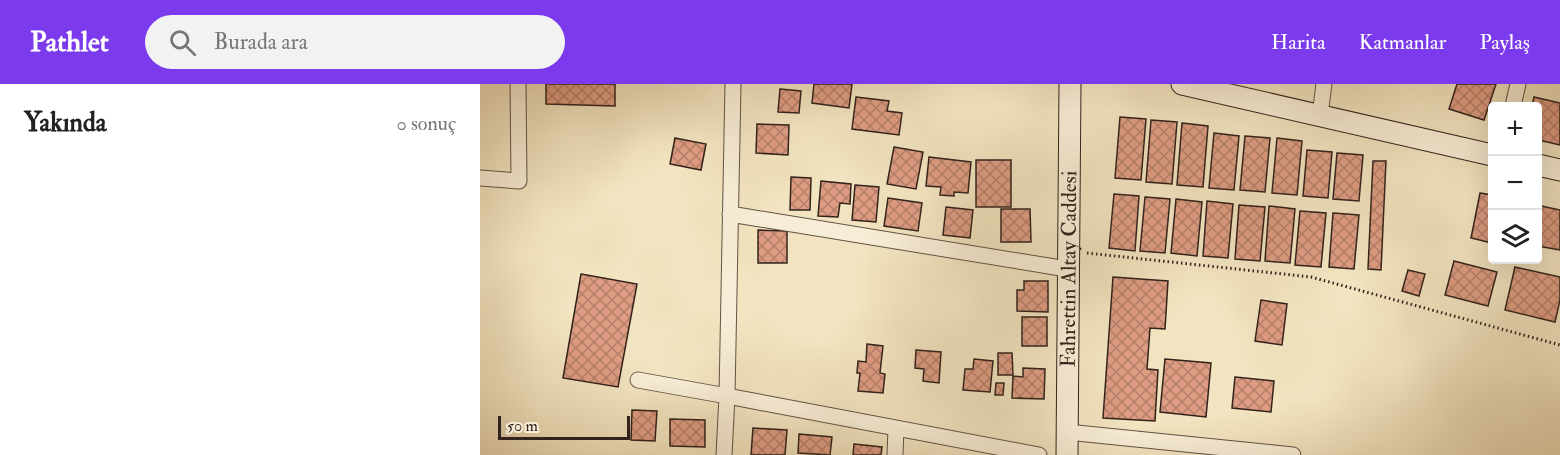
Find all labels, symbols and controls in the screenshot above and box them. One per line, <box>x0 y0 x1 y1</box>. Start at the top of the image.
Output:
search box <box>145 15 565 69</box>
text: Pathlet <box>30 25 109 60</box>
icon: search <box>166 26 199 59</box>
text: Burada ara <box>214 28 308 56</box>
text: Harita <box>1271 29 1326 56</box>
text: Katmanlar <box>1359 29 1446 56</box>
text: Paylaş <box>1479 29 1530 56</box>
map controls <box>1488 102 1542 264</box>
button: + <box>1488 102 1542 156</box>
text: Yakında <box>24 107 106 139</box>
text: 0 sonuç <box>396 111 456 136</box>
button: − <box>1488 156 1542 210</box>
street label: Fahrettin Altay Caddesi <box>1055 170 1083 368</box>
button: layers <box>1488 210 1542 264</box>
scale bar <box>498 413 630 440</box>
text: 50 m <box>507 416 538 436</box>

